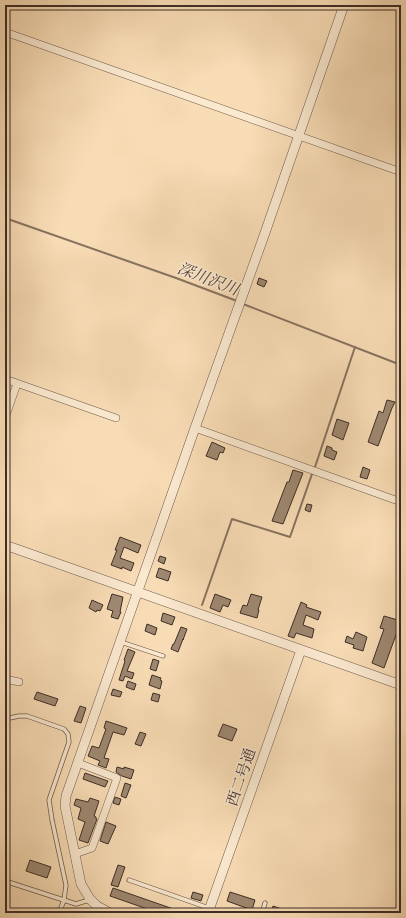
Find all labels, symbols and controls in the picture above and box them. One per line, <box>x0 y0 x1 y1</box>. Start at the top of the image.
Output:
water label: 深川沢川 <box>174 257 244 301</box>
street label: 西二号通 <box>222 745 260 809</box>

